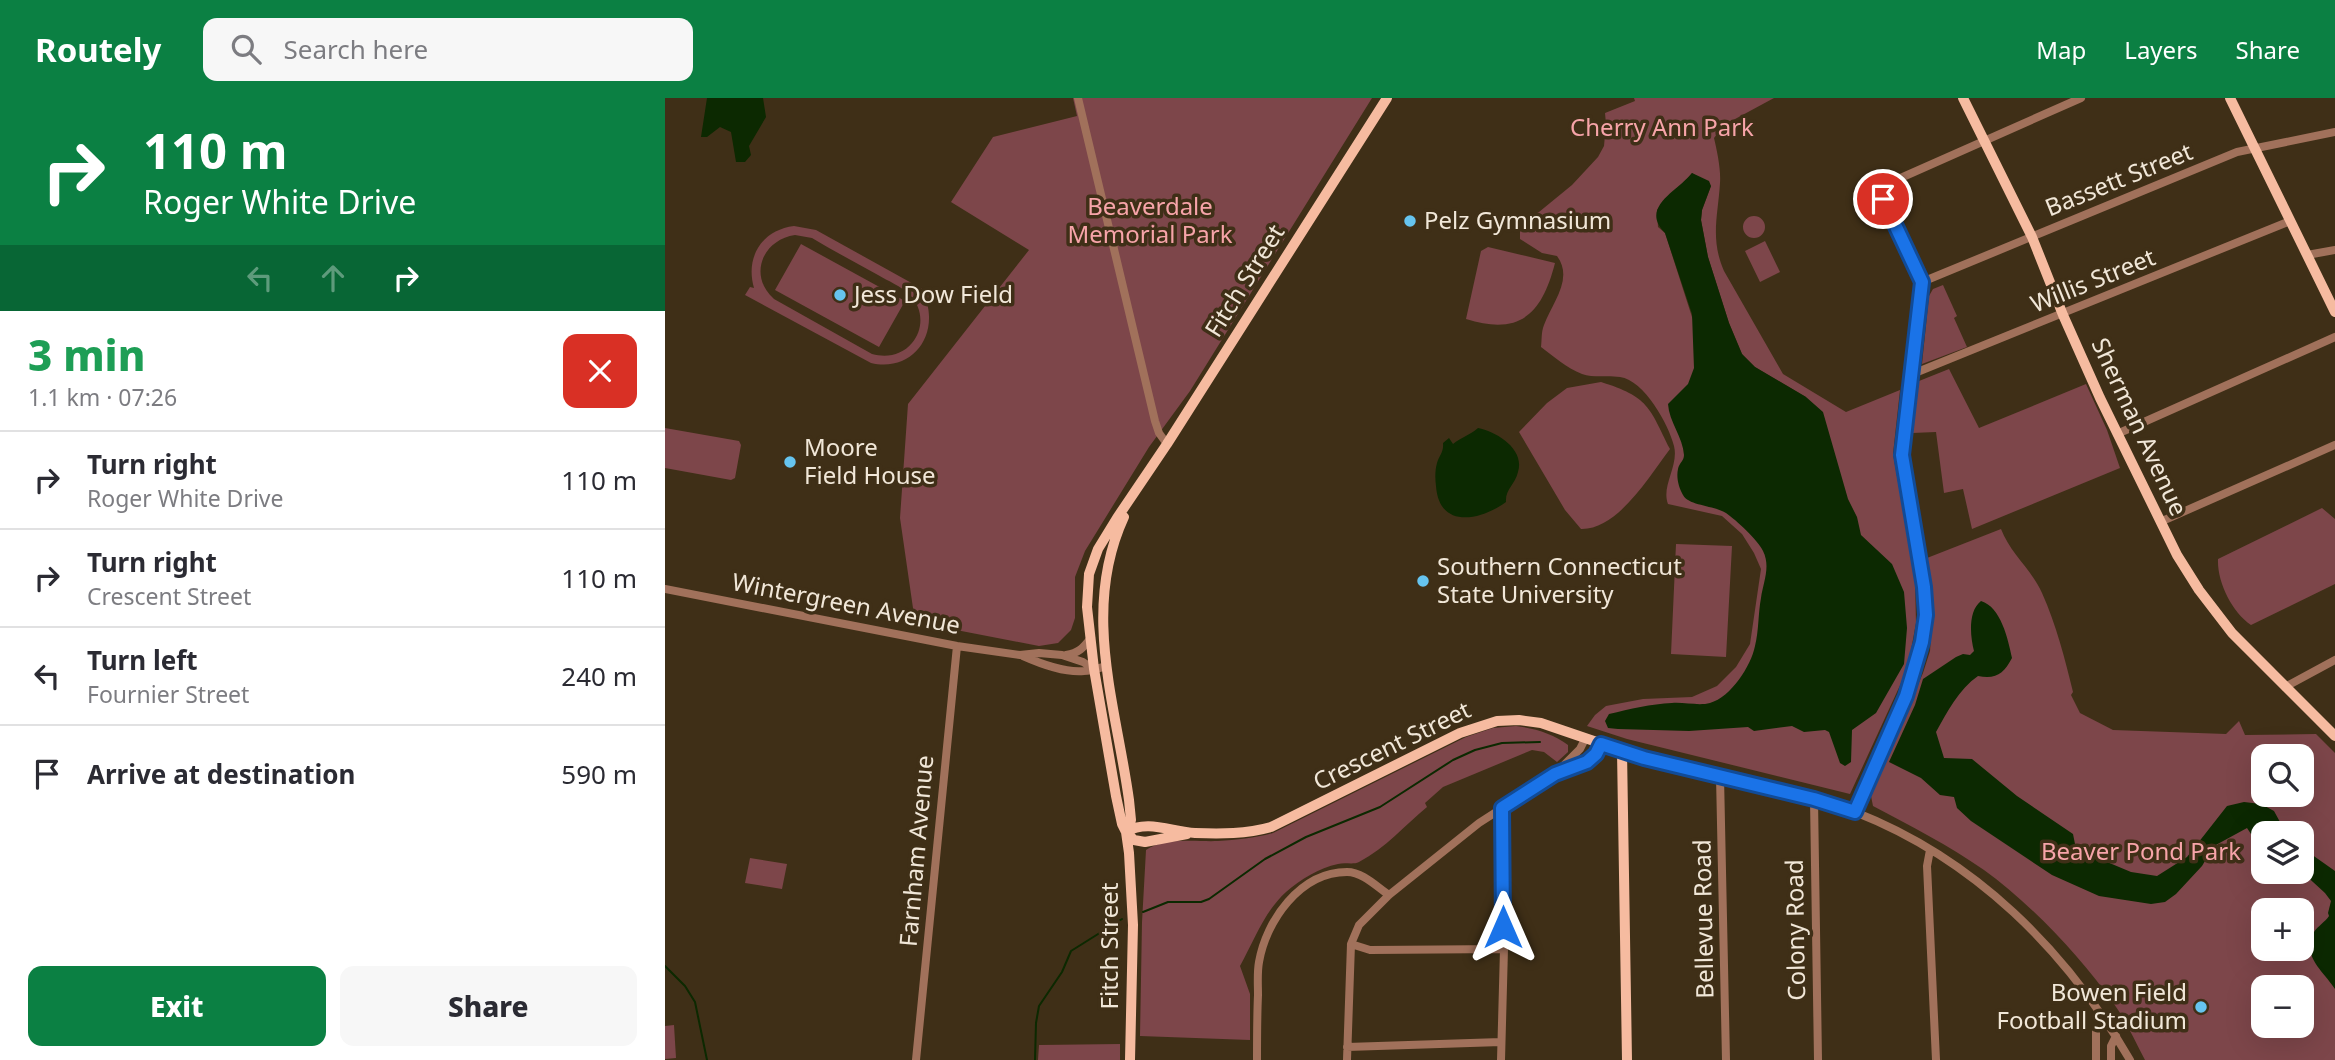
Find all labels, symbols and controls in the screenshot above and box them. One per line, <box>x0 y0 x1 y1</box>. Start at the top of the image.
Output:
search box <box>203 18 693 81</box>
text: Routely <box>35 27 161 72</box>
icon: search <box>227 30 265 68</box>
text: Search here <box>283 31 428 67</box>
text: Map <box>2036 33 2086 66</box>
text: Layers <box>2124 33 2198 66</box>
text: Share <box>2236 33 2300 66</box>
park label: Cherry Ann Park <box>1570 110 1754 143</box>
text: 110 m <box>143 117 288 183</box>
icon: right <box>28 126 119 217</box>
street label: Bassett Street <box>2040 134 2197 223</box>
pin <box>1853 169 1913 229</box>
text: Roger White Drive <box>143 180 416 223</box>
icon: arrive <box>1864 180 1902 218</box>
park label: Beaverdale Memorial Park <box>1068 189 1233 250</box>
place label: Pelz Gymnasium <box>1424 203 1611 236</box>
marker: Pelz Gymnasium <box>1402 213 1418 229</box>
street label: Fitch Street <box>1196 217 1292 343</box>
street label: Willis Street <box>2025 239 2160 320</box>
icon: left <box>241 259 279 297</box>
icon: ahead <box>314 259 352 297</box>
icon: right <box>387 259 425 297</box>
place label: Jess Dow Field <box>852 277 1013 310</box>
marker: Jess Dow Field <box>832 287 848 303</box>
text: 3 min <box>28 326 145 383</box>
street label: Sherman Avenue <box>2085 332 2196 521</box>
button: close <box>563 334 637 408</box>
text: 1.1 km · 07:26 <box>28 381 177 413</box>
place label: Moore Field House <box>804 430 936 491</box>
text: Turn right <box>87 446 217 482</box>
marker: Moore Field House <box>782 454 798 470</box>
icon: right <box>28 461 66 499</box>
text: 110 m <box>561 462 637 498</box>
text: Roger White Drive <box>87 482 284 514</box>
text: Turn right <box>87 544 217 580</box>
place label: Southern Connecticut State University <box>1437 549 1682 610</box>
icon: right <box>28 559 66 597</box>
text: 110 m <box>561 560 637 596</box>
street label: Wintergreen Avenue <box>729 564 963 641</box>
marker: Southern Connecticut State University <box>1415 573 1431 589</box>
text: Crescent Street <box>87 580 251 612</box>
text: Turn left <box>87 642 198 678</box>
icon: left <box>28 657 66 695</box>
text: 240 m <box>561 658 637 694</box>
text: Fournier Street <box>87 678 249 710</box>
street label: Crescent Street <box>1307 692 1476 797</box>
map controls <box>2251 744 2314 1038</box>
button: search <box>2251 744 2314 807</box>
street label: Farnham Avenue <box>891 754 940 948</box>
icon: arrive <box>28 755 66 793</box>
text: Arrive at destination <box>87 756 356 792</box>
text: 590 m <box>561 756 637 792</box>
button: layers <box>2251 821 2314 884</box>
park label: Beaver Pond Park <box>2041 834 2241 867</box>
street label: Bellevue Road <box>1685 839 1720 999</box>
street label: Colony Road <box>1777 859 1812 1001</box>
street label: Fitch Street <box>1092 882 1125 1009</box>
position arrow <box>1466 890 1540 964</box>
button: + <box>2251 898 2314 961</box>
button: Exit <box>28 966 326 1046</box>
button: Share <box>340 966 637 1046</box>
place label: Bowen Field Football Stadium <box>1996 975 2187 1036</box>
button: − <box>2251 975 2314 1038</box>
marker: Bowen Field Football Stadium <box>2193 999 2209 1015</box>

